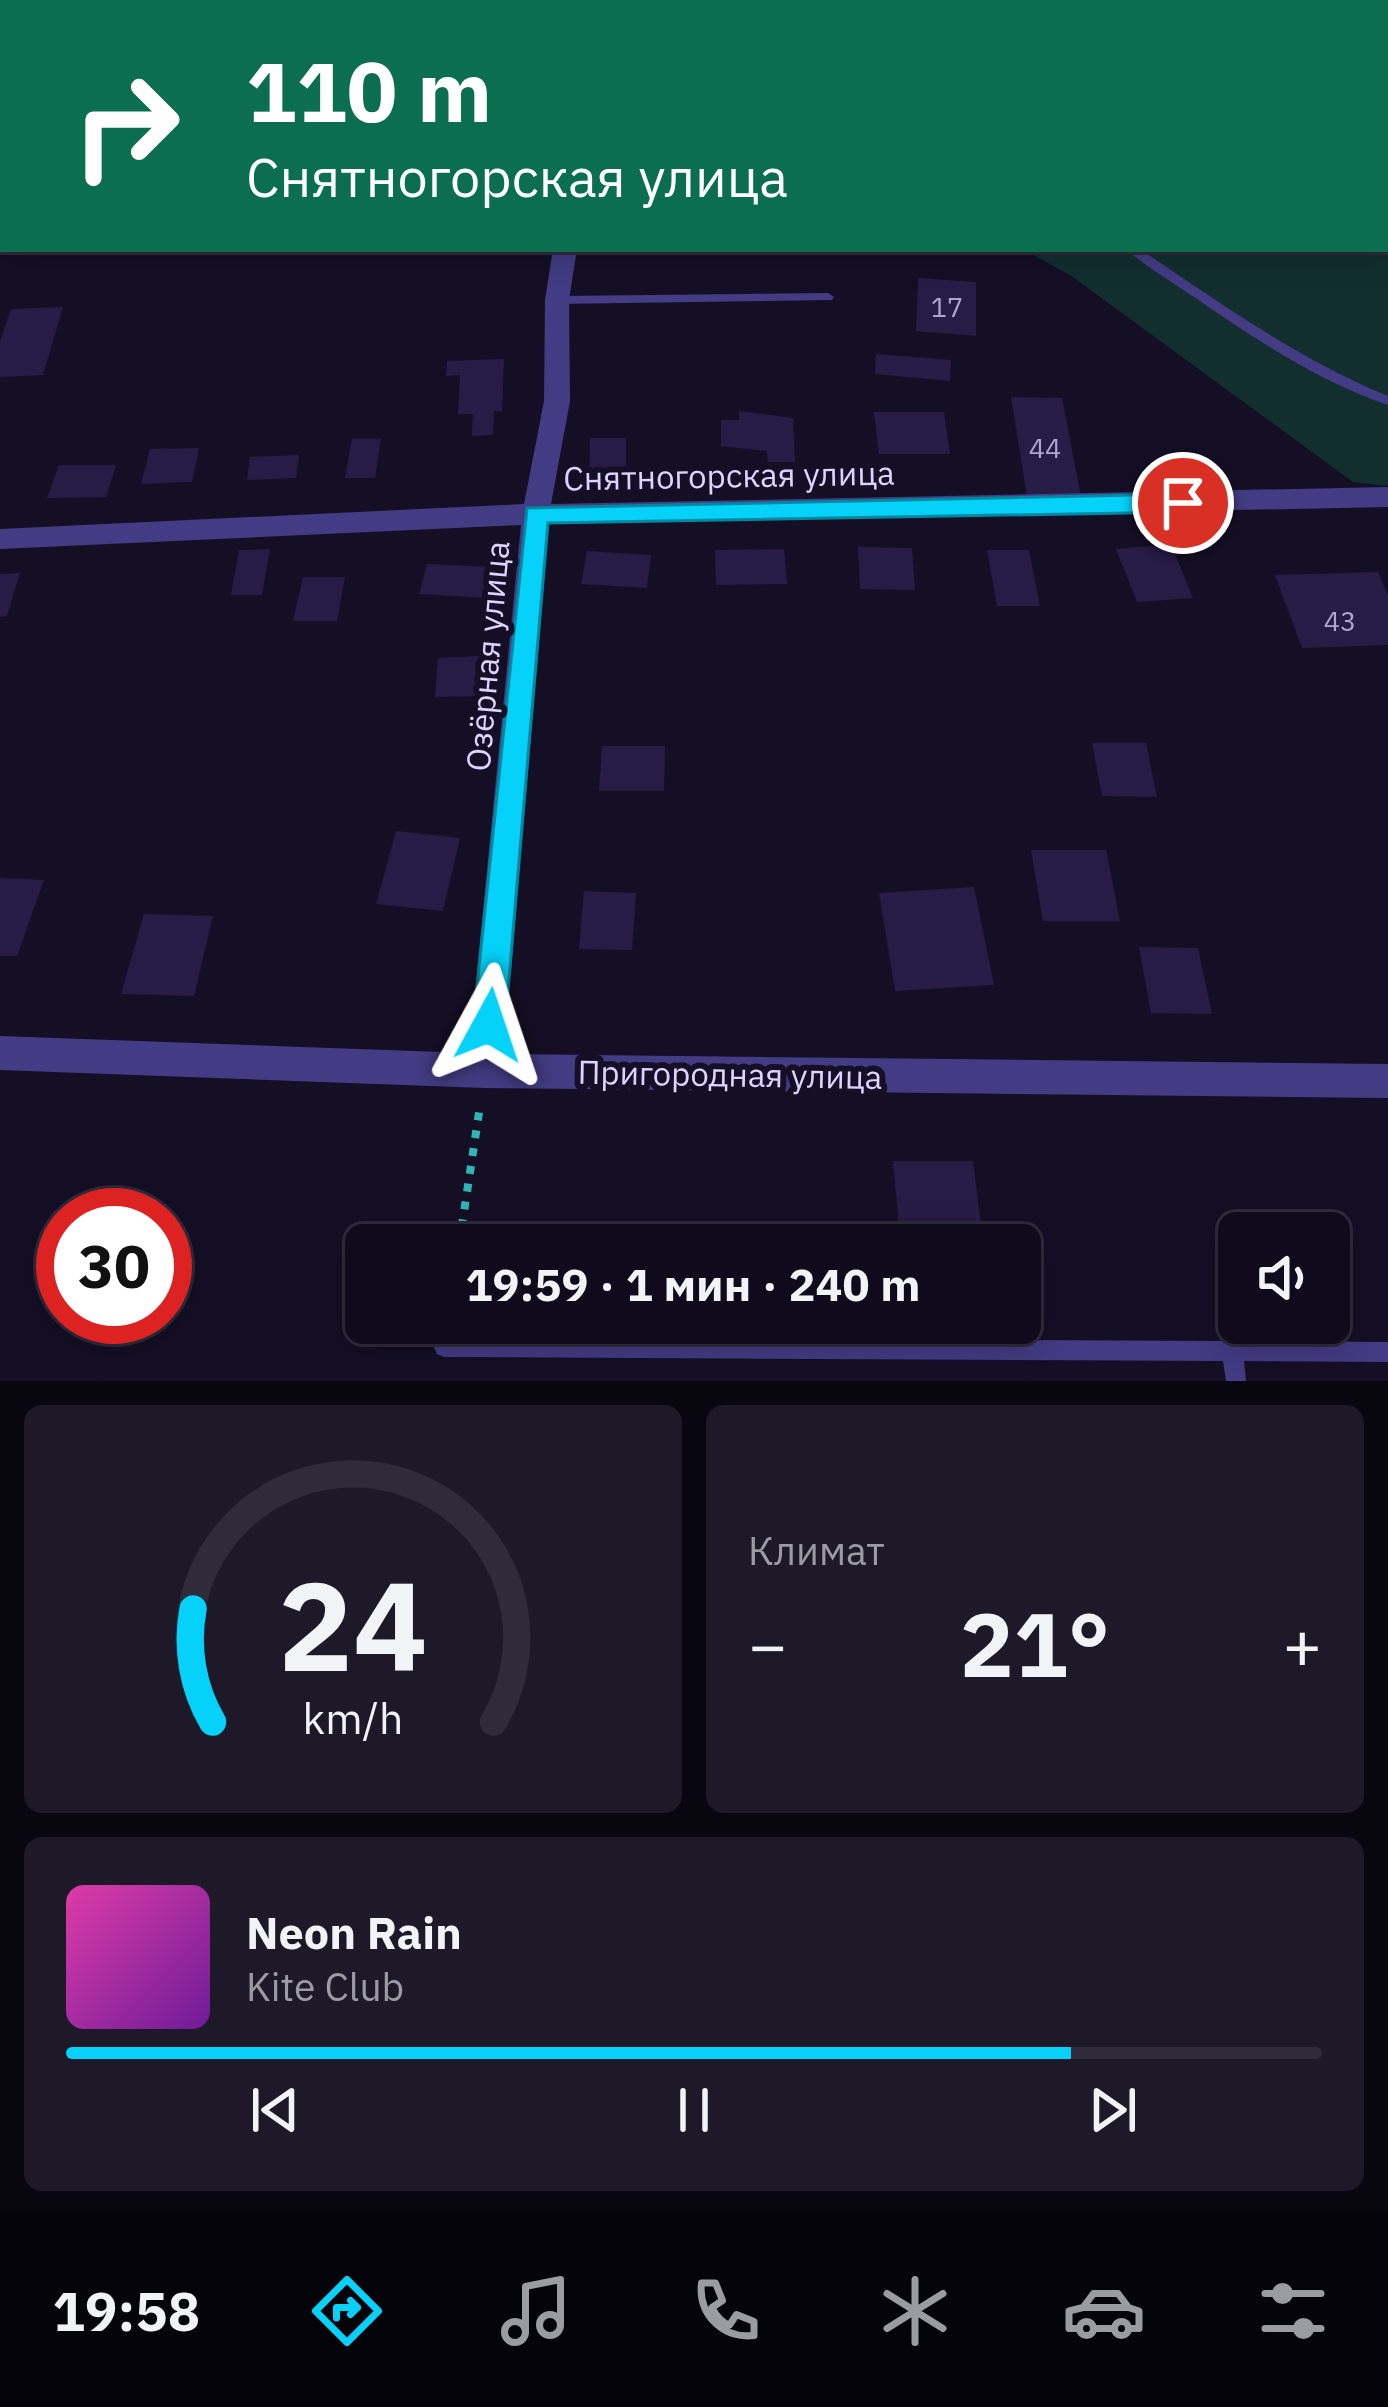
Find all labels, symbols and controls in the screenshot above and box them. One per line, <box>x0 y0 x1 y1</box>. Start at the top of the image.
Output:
text: 110 m <box>246 36 492 145</box>
icon: right <box>48 48 204 204</box>
text: Снятногорская улица <box>246 142 788 212</box>
house number: 17 <box>931 289 963 324</box>
house number: 44 <box>1029 430 1061 465</box>
street label: Снятногорская улица <box>563 451 895 499</box>
pin <box>1132 452 1234 554</box>
icon: arrive <box>1150 470 1216 536</box>
street label: Озёрная улица <box>456 539 518 773</box>
house number: 43 <box>1324 603 1356 638</box>
position arrow <box>426 962 552 1088</box>
street label: Пригородная улица <box>577 1050 883 1098</box>
speed limit sign: 30 <box>36 1188 192 1344</box>
map controls <box>1218 1212 1350 1344</box>
button: sound <box>1218 1212 1350 1344</box>
text: 19:59 · 1 мин · 240 m <box>466 1255 920 1313</box>
text: Климат <box>748 1525 885 1576</box>
text: 24 <box>278 1543 428 1705</box>
text: 21° <box>960 1585 1110 1702</box>
text: − <box>748 1601 788 1687</box>
text: + <box>1282 1601 1322 1687</box>
text: km/h <box>303 1690 403 1746</box>
text: Neon Rain <box>246 1903 462 1961</box>
text: Kite Club <box>246 1961 404 2012</box>
icon: previous <box>242 2077 308 2143</box>
icon: pause <box>661 2077 727 2143</box>
icon: next <box>1080 2077 1146 2143</box>
icon: directions <box>305 2269 389 2353</box>
icon: music <box>494 2269 578 2353</box>
icon: phone <box>684 2269 768 2353</box>
icon: climate <box>873 2269 957 2353</box>
icon: car <box>1062 2269 1146 2353</box>
icon: filters <box>1251 2269 1335 2353</box>
text: 19:58 <box>53 2276 200 2346</box>

